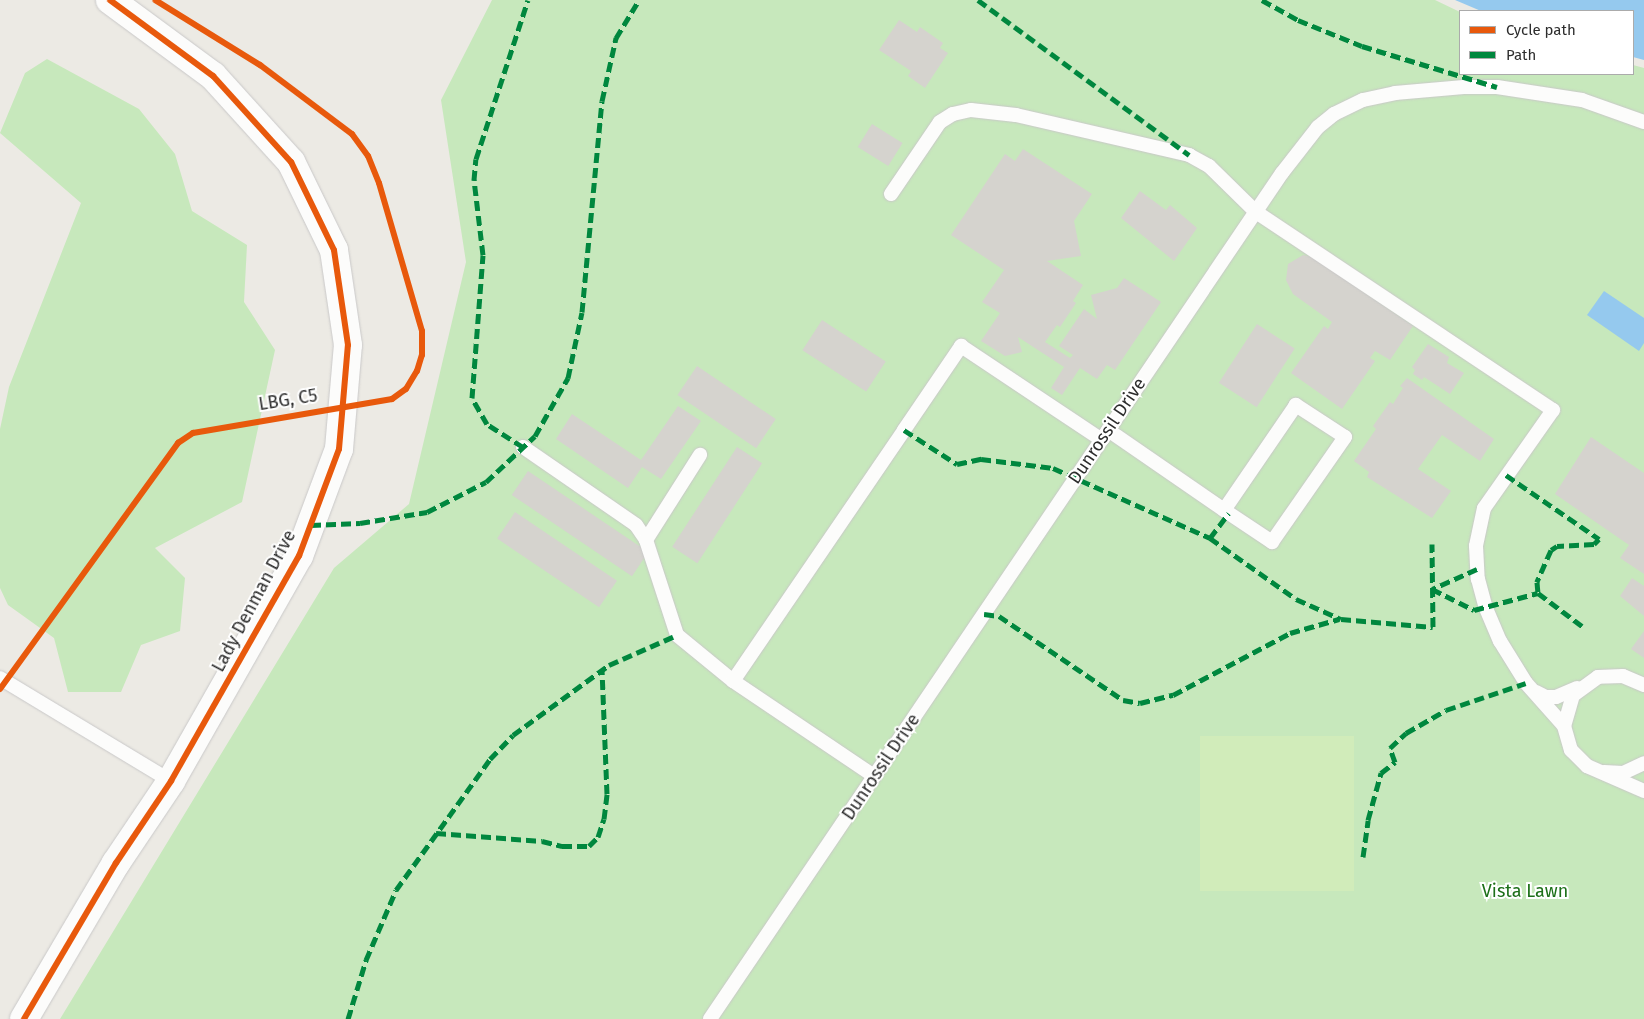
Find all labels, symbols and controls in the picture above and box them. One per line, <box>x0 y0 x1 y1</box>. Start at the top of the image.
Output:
legend <box>1459 10 1634 75</box>
text: Cycle path <box>1506 21 1576 39</box>
text: Path <box>1506 46 1536 64</box>
street label: Dunrossil Drive <box>1064 374 1150 488</box>
street label: LBG, C5 <box>257 385 319 415</box>
street label: Lady Denman Drive <box>207 526 301 676</box>
street label: Dunrossil Drive <box>838 710 924 824</box>
park label: Vista Lawn <box>1482 880 1568 902</box>

